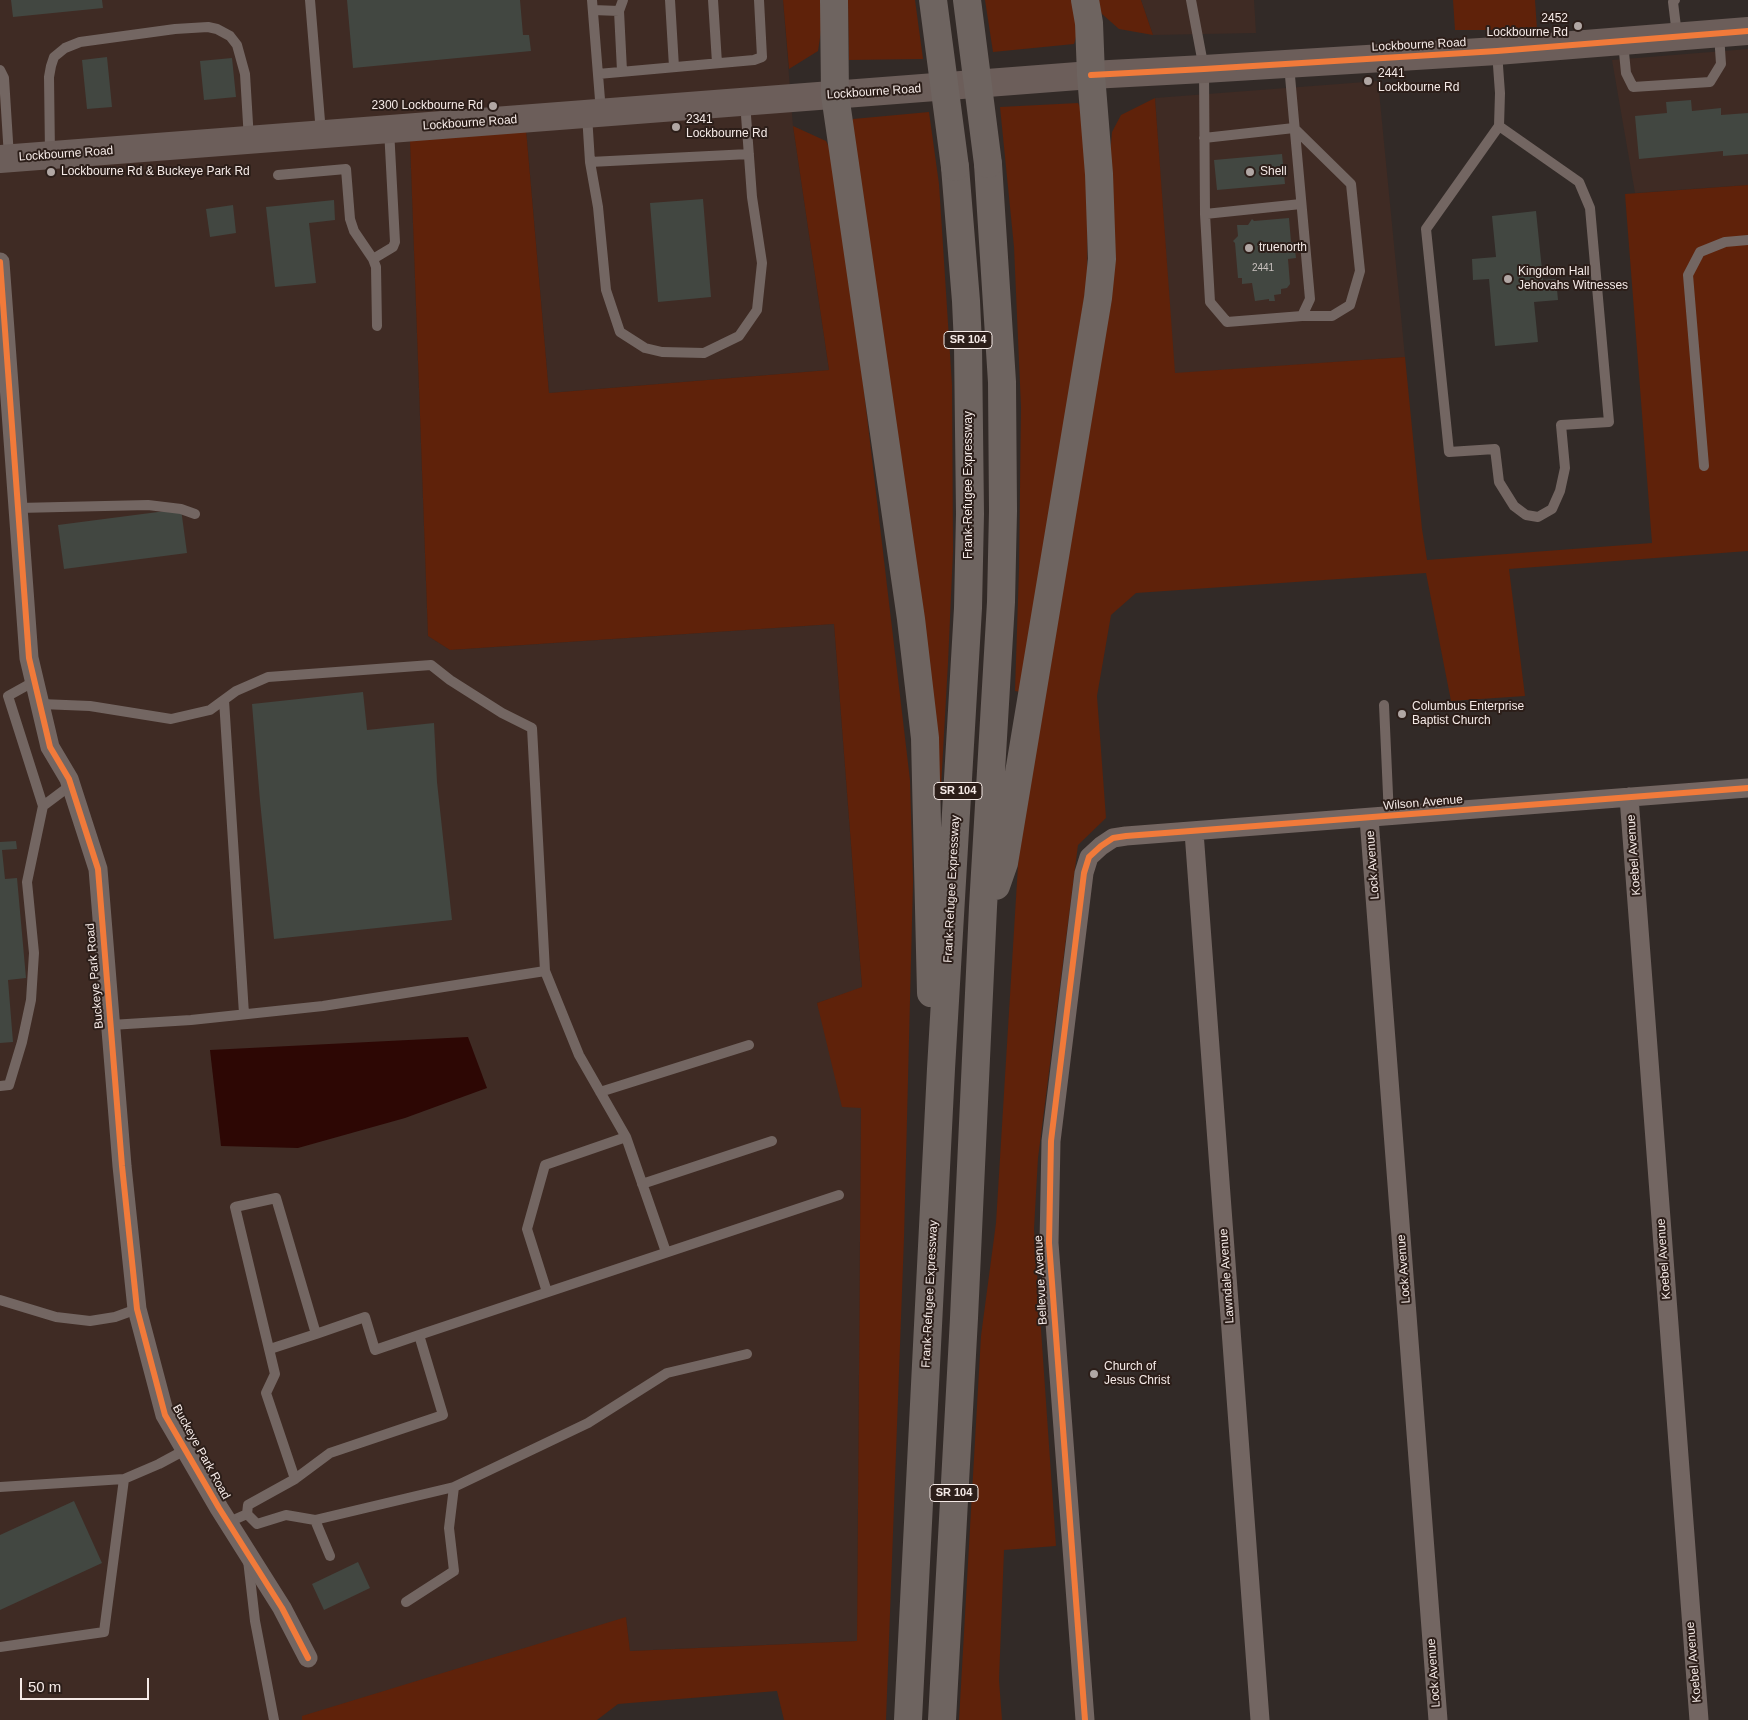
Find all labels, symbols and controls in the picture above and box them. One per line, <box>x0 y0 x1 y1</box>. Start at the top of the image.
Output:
place label: 2452 Lockbourne Rd <box>1487 12 1568 40</box>
marker: 2452 Lockbourne Rd <box>1572 20 1584 32</box>
street label: Lockbourne Road <box>1371 35 1467 55</box>
place label: 2441 Lockbourne Rd <box>1378 67 1459 95</box>
marker: 2441 Lockbourne Rd <box>1362 75 1374 87</box>
street label: Lockbourne Road <box>826 82 922 102</box>
place label: 2300 Lockbourne Rd <box>372 99 483 113</box>
marker: 2300 Lockbourne Rd <box>487 100 499 112</box>
street label: Lockbourne Road <box>422 113 518 133</box>
place label: 2341 Lockbourne Rd <box>686 113 767 141</box>
marker: 2341 Lockbourne Rd <box>670 121 682 133</box>
street label: Lockbourne Road <box>18 144 114 164</box>
place label: Lockbourne Rd & Buckeye Park Rd <box>61 165 250 179</box>
place label: Shell <box>1260 165 1287 179</box>
marker: Lockbourne Rd & Buckeye Park Rd <box>45 166 57 178</box>
marker: Shell <box>1244 166 1256 178</box>
place label: truenorth <box>1259 241 1307 255</box>
marker: truenorth <box>1243 242 1255 254</box>
house number: 2441 <box>1252 262 1274 274</box>
place label: Kingdom Hall Jehovahs Witnesses <box>1518 265 1628 293</box>
marker: Kingdom Hall Jehovahs Witnesses <box>1502 273 1514 285</box>
road number: SR 104 <box>944 332 992 348</box>
street label: Frank-Refugee Expressway <box>962 411 976 559</box>
place label: Columbus Enterprise Baptist Church <box>1412 700 1524 728</box>
marker: Columbus Enterprise Baptist Church <box>1396 708 1408 720</box>
road number: SR 104 <box>934 782 982 799</box>
street label: Wilson Avenue <box>1383 792 1463 814</box>
street label: Koebel Avenue <box>1624 814 1644 896</box>
street label: Frank-Refugee Expressway <box>941 815 963 963</box>
street label: Lock Avenue <box>1363 830 1383 900</box>
street label: Buckeye Park Road <box>83 923 107 1029</box>
street label: Koebel Avenue <box>1654 1218 1674 1300</box>
street label: Frank-Refugee Expressway <box>919 1220 941 1368</box>
street label: Lawndale Avenue <box>1216 1228 1238 1324</box>
street label: Lock Avenue <box>1394 1234 1414 1304</box>
street label: Bellevue Avenue <box>1031 1235 1051 1325</box>
place label: Church of Jesus Christ <box>1104 1360 1170 1388</box>
marker: Church of Jesus Christ <box>1088 1368 1100 1380</box>
street label: Buckeye Park Road <box>169 1402 233 1502</box>
road number: SR 104 <box>930 1485 978 1502</box>
street label: Koebel Avenue <box>1683 1621 1705 1703</box>
street label: Lock Avenue <box>1424 1638 1444 1708</box>
scale bar <box>22 1668 151 1700</box>
text: 50 m <box>28 1678 61 1695</box>

